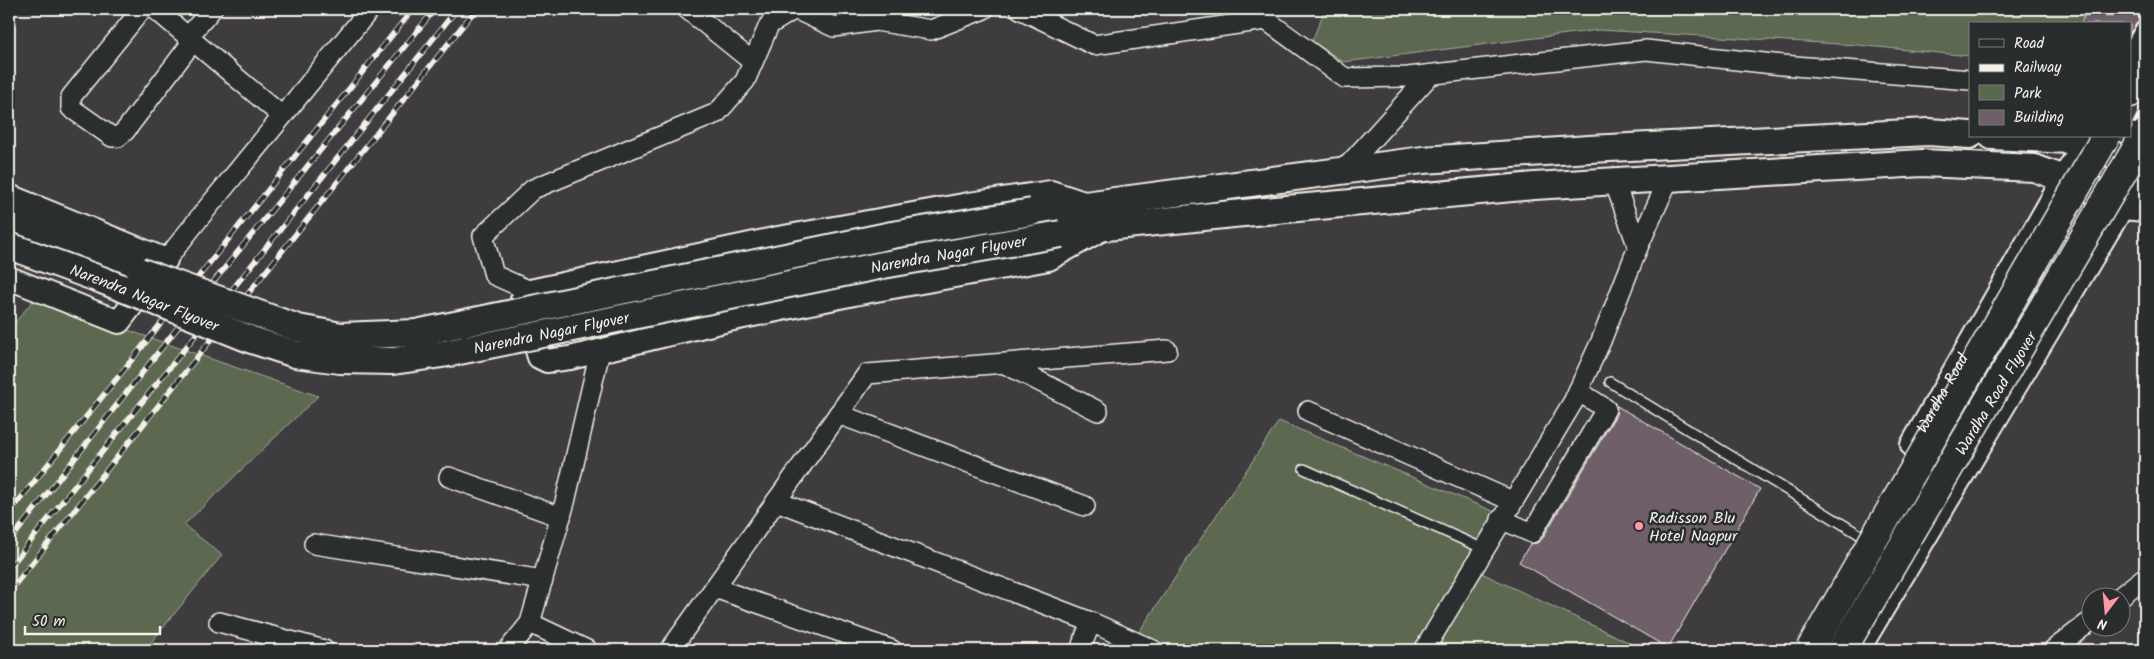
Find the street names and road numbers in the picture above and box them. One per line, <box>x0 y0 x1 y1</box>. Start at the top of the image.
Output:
street label: Narendra Nagar Flyover <box>868 229 1030 281</box>
street label: Narendra Nagar Flyover <box>66 258 224 340</box>
street label: Narendra Nagar Flyover <box>471 305 633 362</box>
street label: Wardha Road Flyover <box>1950 326 2045 460</box>
street label: Wardha Road <box>1910 348 1976 438</box>

